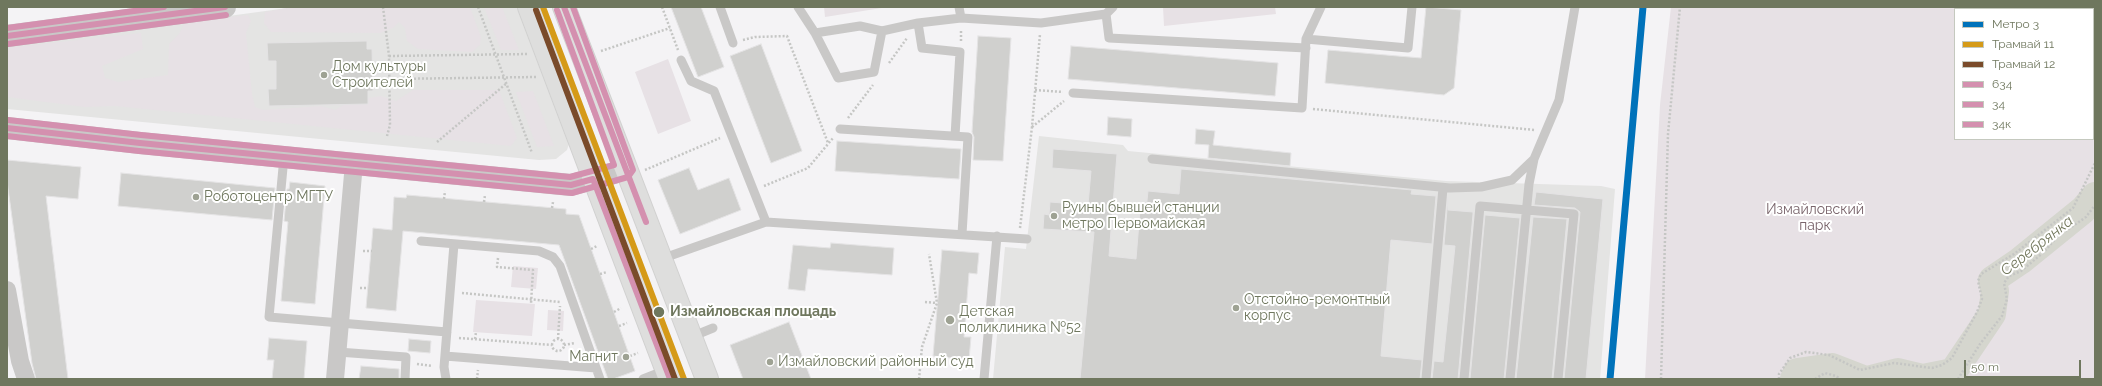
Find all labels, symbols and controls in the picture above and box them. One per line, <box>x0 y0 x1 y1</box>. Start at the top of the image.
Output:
legend <box>1954 8 2094 140</box>
text: Метро 3 <box>1992 17 2039 31</box>
text: Трамвай 11 <box>1992 37 2054 51</box>
text: Трамвай 12 <box>1992 57 2055 71</box>
place label: Дом культуры Строителей <box>332 59 426 92</box>
marker: Дом культуры Строителей <box>319 70 329 80</box>
text: 634 <box>1992 77 2012 91</box>
text: 34 <box>1992 97 2005 111</box>
text: 34к <box>1992 117 2011 131</box>
place label: Роботоцентр МГТУ <box>204 189 333 205</box>
marker: Роботоцентр МГТУ <box>191 192 201 202</box>
place label: Руины бывшей станции метро Первомайская <box>1062 200 1219 232</box>
park label: Измайловский парк <box>1766 202 1864 234</box>
marker: Руины бывшей станции метро Первомайская <box>1049 211 1059 221</box>
water label: Серебрянка <box>1997 212 2077 280</box>
place label: Отстойно-ремонтный корпус <box>1244 292 1390 324</box>
marker: Отстойно-ремонтный корпус <box>1231 303 1241 313</box>
place label: Измайловская площадь <box>670 304 836 320</box>
place label: Детская поликлиника №52 <box>959 304 1081 336</box>
marker: Измайловская площадь <box>652 305 666 319</box>
marker: Детская поликлиника №52 <box>944 314 956 326</box>
place label: Магнит <box>569 349 618 365</box>
marker: Магнит <box>621 352 631 362</box>
scale bar <box>1966 352 2083 378</box>
place label: Измайловский районный суд <box>778 354 974 370</box>
marker: Измайловский районный суд <box>765 357 775 367</box>
text: 50 m <box>1971 360 1999 374</box>

